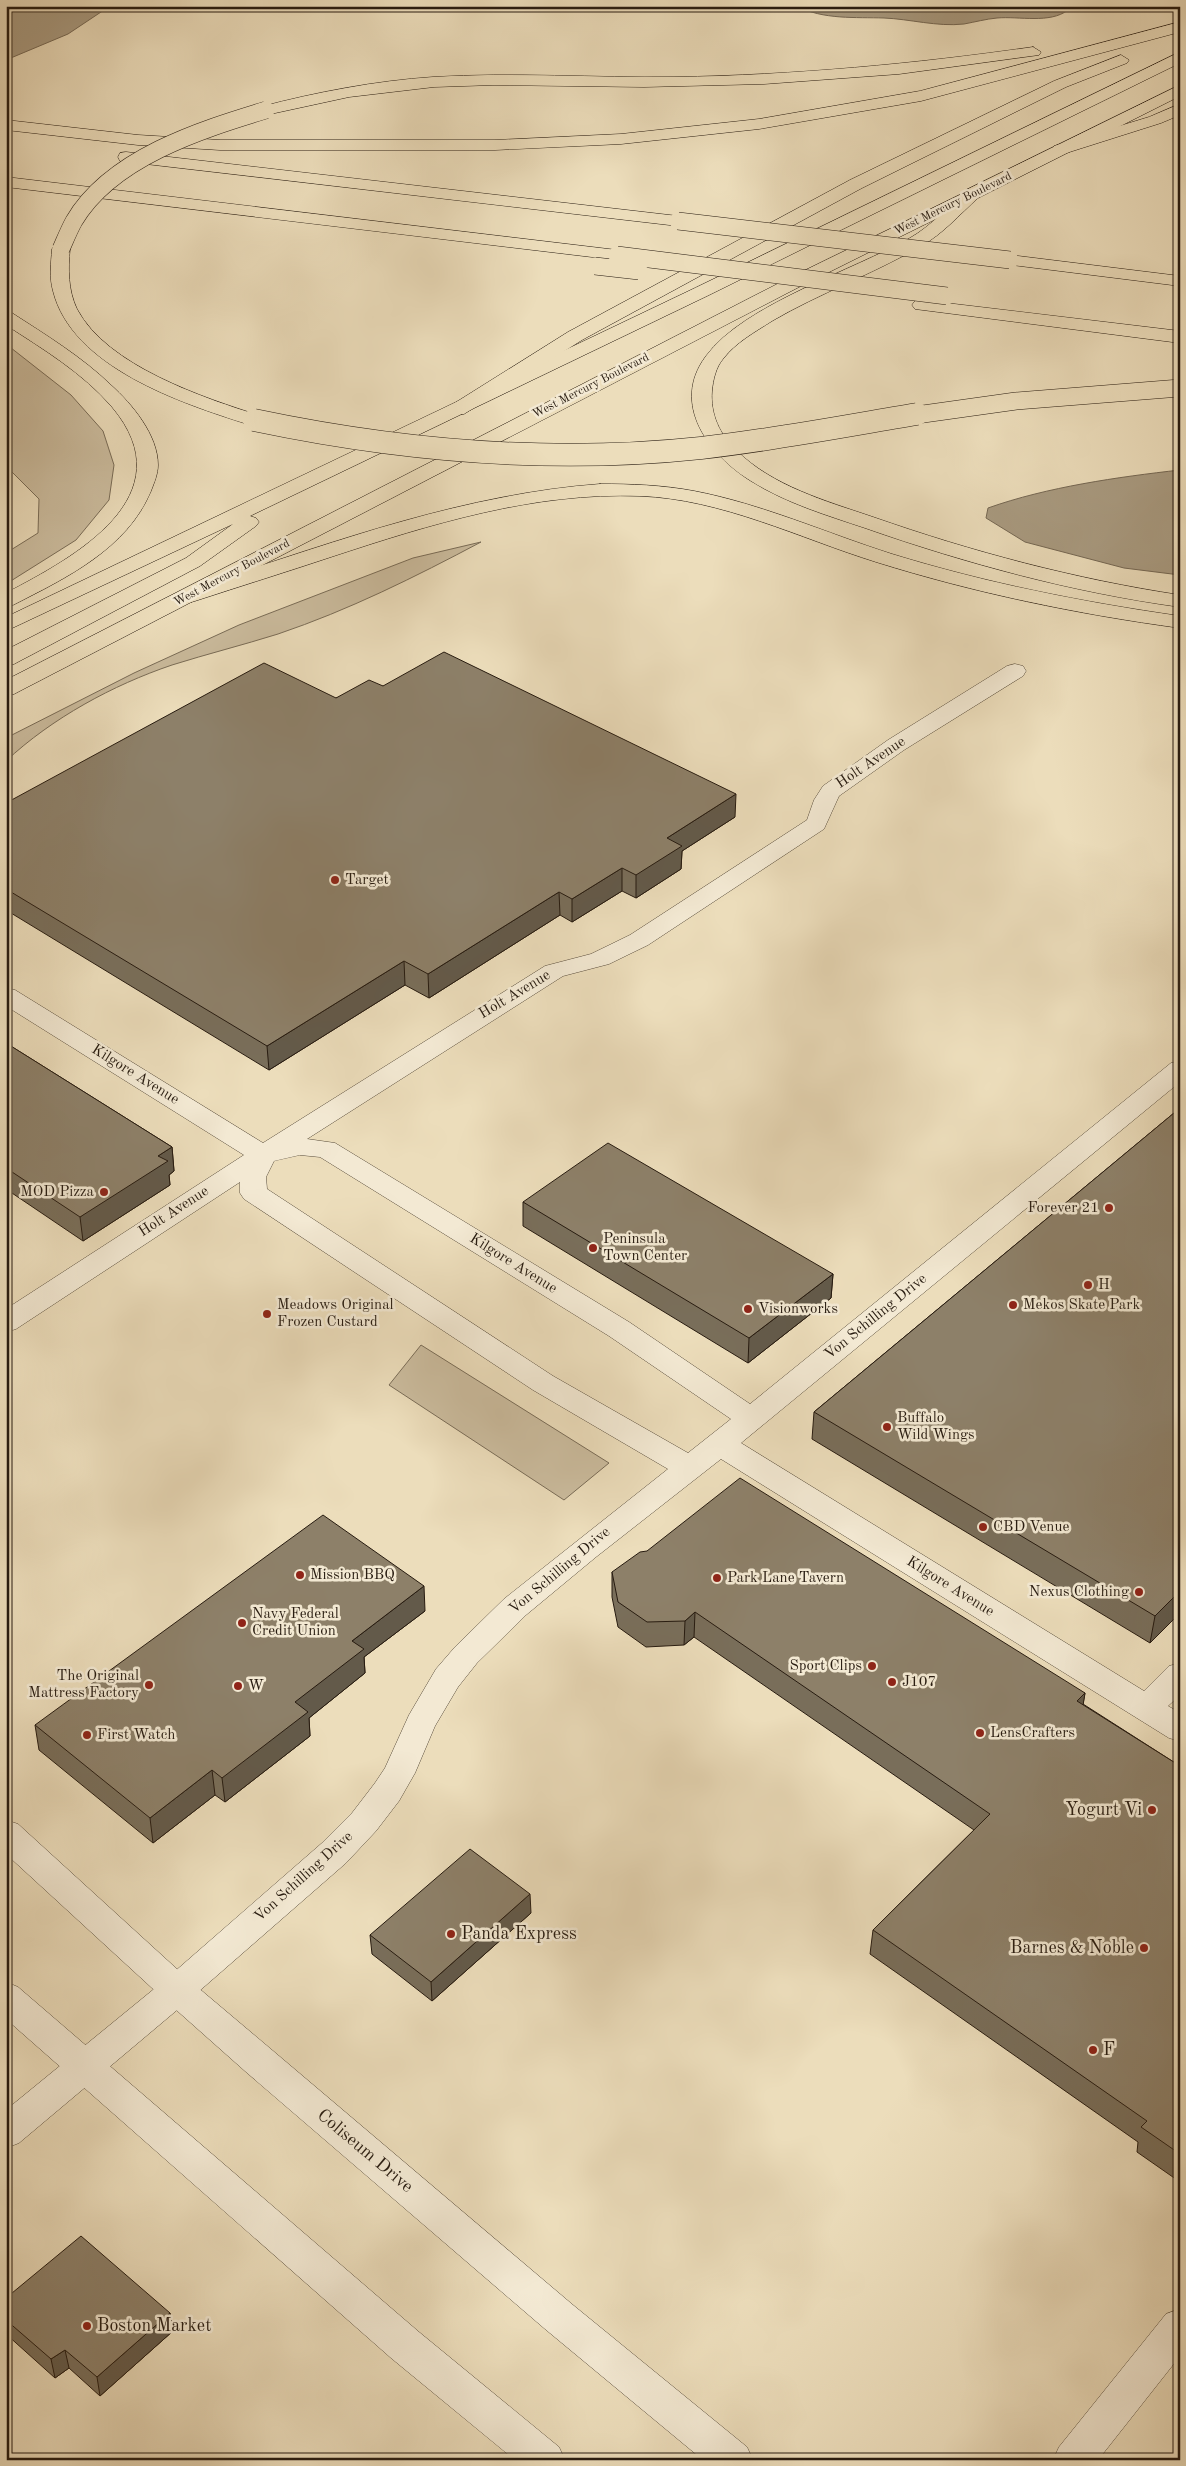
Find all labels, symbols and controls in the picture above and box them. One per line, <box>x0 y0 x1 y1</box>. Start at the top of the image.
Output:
street label: West Mercury Boulevard <box>892 170 1014 238</box>
street label: West Mercury Boulevard <box>531 351 651 421</box>
street label: West Mercury Boulevard <box>172 537 292 609</box>
street label: Holt Avenue <box>833 734 909 792</box>
place label: Target <box>345 873 389 888</box>
marker: Target <box>329 874 341 886</box>
street label: Holt Avenue <box>477 968 553 1022</box>
street label: Kilgore Avenue <box>89 1042 181 1108</box>
street label: Holt Avenue <box>136 1184 212 1240</box>
place label: MOD Pizza <box>20 1185 95 1200</box>
marker: MOD Pizza <box>98 1186 110 1198</box>
place label: Forever 21 <box>1028 1201 1099 1216</box>
marker: Forever 21 <box>1103 1202 1115 1214</box>
street label: Kilgore Avenue <box>467 1231 559 1297</box>
place label: Peninsula Town Center <box>603 1232 687 1264</box>
marker: Peninsula Town Center <box>587 1242 599 1254</box>
street label: Von Schilling Drive <box>822 1271 930 1363</box>
place label: H <box>1098 1278 1110 1293</box>
marker: H <box>1082 1279 1094 1291</box>
place label: Meadows Original Frozen Custard <box>277 1298 394 1330</box>
place label: Mekos Skate Park <box>1023 1298 1140 1313</box>
marker: Mekos Skate Park <box>1007 1299 1019 1311</box>
place label: Visionworks <box>758 1302 838 1317</box>
marker: Visionworks <box>742 1303 754 1315</box>
marker: Meadows Original Frozen Custard <box>261 1308 273 1320</box>
place label: Buffalo Wild Wings <box>897 1411 975 1443</box>
marker: Buffalo Wild Wings <box>881 1421 893 1433</box>
place label: CBD Venue <box>993 1520 1069 1535</box>
marker: CBD Venue <box>977 1521 989 1533</box>
street label: Von Schilling Drive <box>507 1525 613 1617</box>
street label: Kilgore Avenue <box>904 1554 996 1620</box>
place label: Mission BBQ <box>310 1568 395 1583</box>
marker: Mission BBQ <box>294 1569 306 1581</box>
place label: Park Lane Tavern <box>727 1571 844 1586</box>
marker: Park Lane Tavern <box>711 1572 723 1584</box>
place label: Nexus Clothing <box>1029 1585 1129 1600</box>
marker: Nexus Clothing <box>1133 1586 1145 1598</box>
place label: Navy Federal Credit Union <box>252 1607 339 1639</box>
marker: Navy Federal Credit Union <box>236 1617 248 1629</box>
place label: Sport Clips <box>789 1659 862 1674</box>
marker: Sport Clips <box>866 1660 878 1672</box>
place label: The Original Mattress Factory <box>28 1669 139 1701</box>
place label: J107 <box>902 1675 936 1690</box>
marker: J107 <box>886 1676 898 1688</box>
marker: The Original Mattress Factory <box>143 1679 155 1691</box>
place label: W <box>248 1679 264 1694</box>
marker: W <box>232 1680 244 1692</box>
place label: LensCrafters <box>990 1726 1075 1741</box>
marker: LensCrafters <box>974 1727 986 1739</box>
place label: First Watch <box>97 1728 175 1743</box>
marker: First Watch <box>81 1729 93 1741</box>
place label: Yogurt Vi <box>1065 1801 1142 1819</box>
marker: Yogurt Vi <box>1146 1804 1158 1816</box>
street label: Von Schilling Drive <box>252 1829 356 1925</box>
place label: Panda Express <box>461 1925 577 1943</box>
marker: Panda Express <box>445 1928 457 1940</box>
place label: Barnes & Noble <box>1010 1939 1134 1957</box>
marker: Barnes & Noble <box>1138 1942 1150 1954</box>
place label: F <box>1103 2041 1115 2059</box>
marker: F <box>1087 2044 1099 2056</box>
street label: Coliseum Drive <box>314 2106 416 2196</box>
place label: Boston Market <box>97 2317 211 2335</box>
marker: Boston Market <box>81 2320 93 2332</box>

